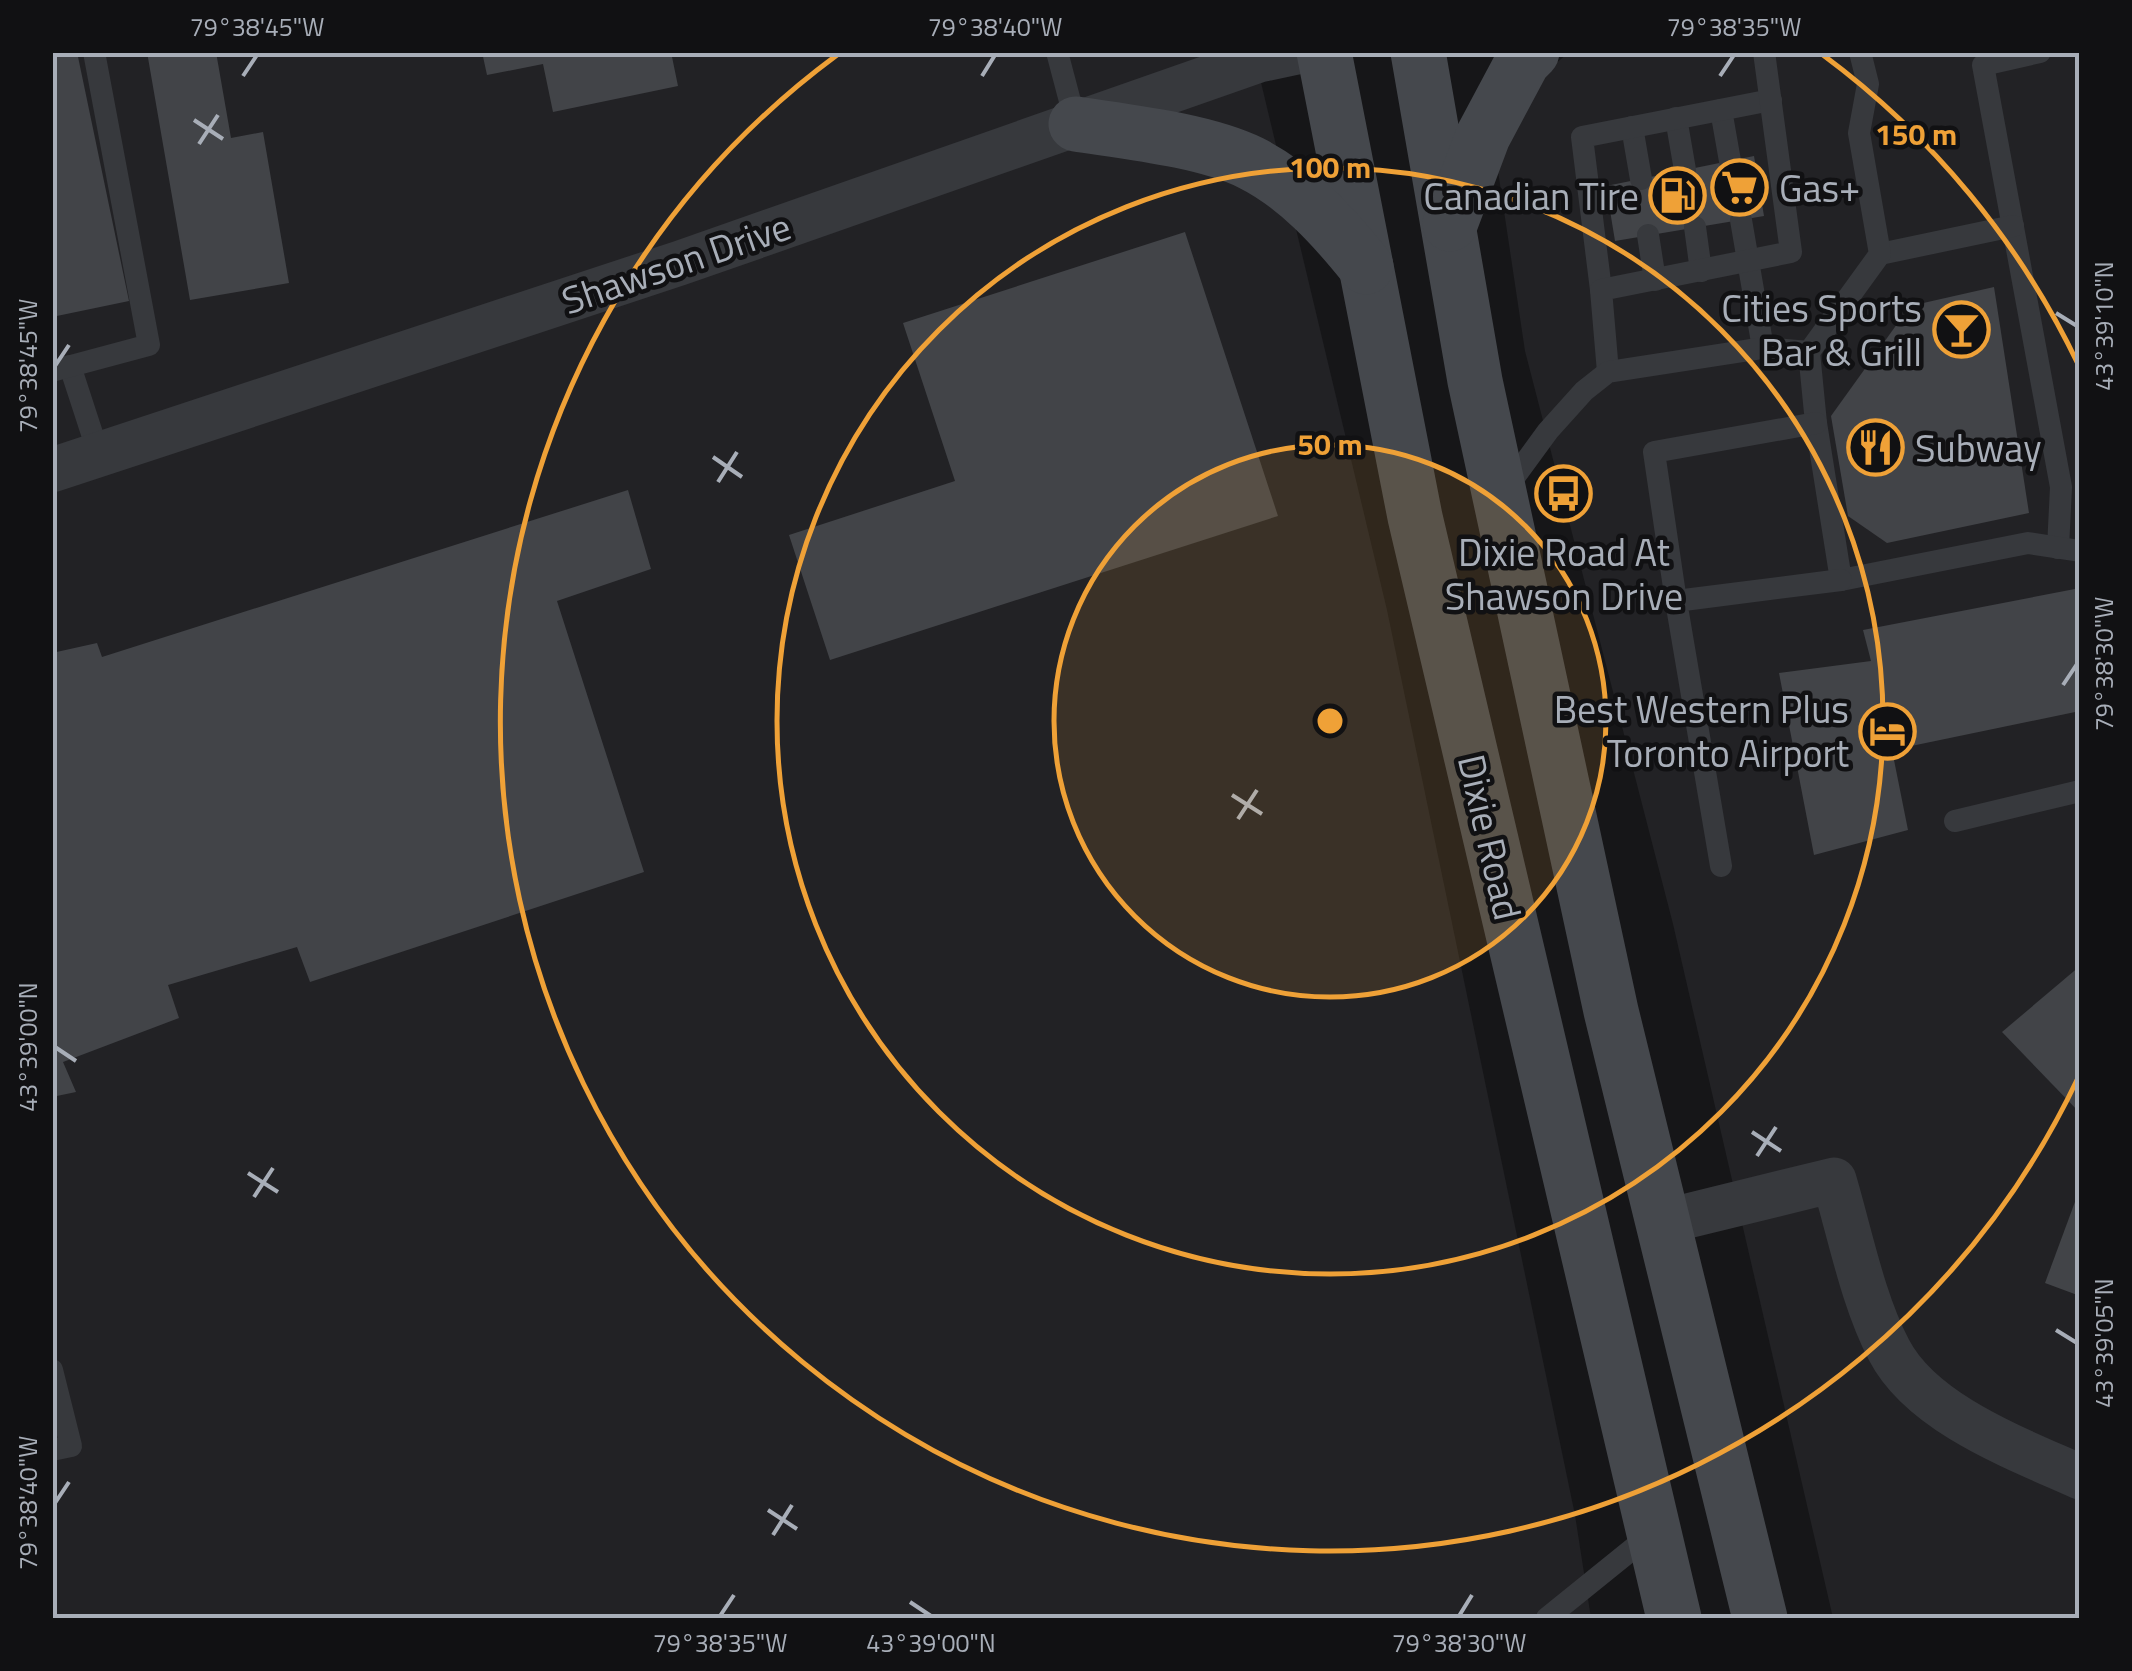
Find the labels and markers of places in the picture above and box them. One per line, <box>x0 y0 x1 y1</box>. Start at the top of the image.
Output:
supermarket icon: Gas+ <box>1710 158 1770 218</box>
place label: Gas+ <box>1779 159 1860 217</box>
fuel station icon: Canadian Tire <box>1648 166 1708 226</box>
place label: Canadian Tire <box>1423 167 1639 225</box>
place label: Cities Sports Bar & Grill <box>1721 279 1922 381</box>
bar icon: Cities Sports Bar & Grill <box>1931 300 1991 360</box>
restaurant icon: Subway <box>1846 418 1906 478</box>
place label: Subway <box>1915 419 2042 477</box>
bus stop icon: Dixie Road At Shawson Drive <box>1534 464 1594 524</box>
place label: Dixie Road At Shawson Drive <box>1445 523 1683 625</box>
place label: Best Western Plus Toronto Airport <box>1554 680 1849 782</box>
hotel icon: Best Western Plus Toronto Airport <box>1858 701 1918 761</box>
centre of rings <box>1312 703 1348 739</box>

